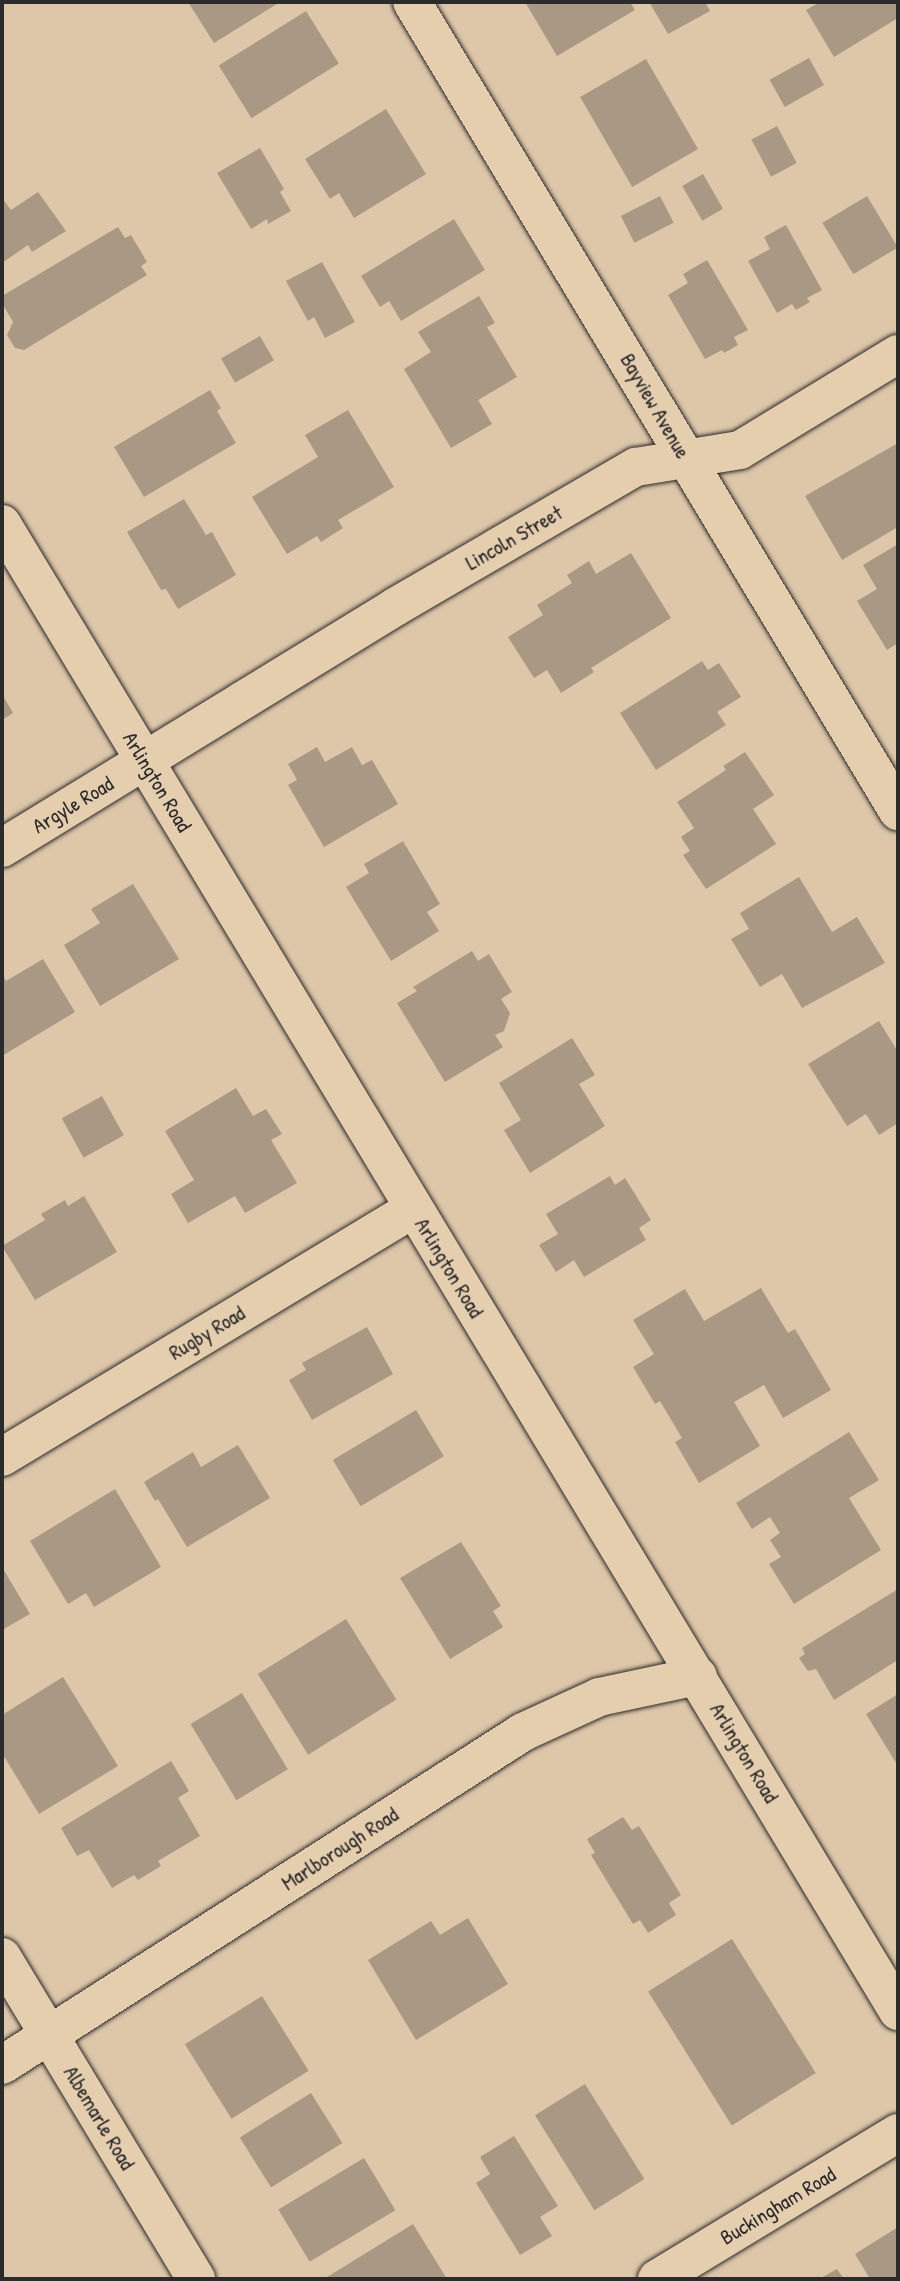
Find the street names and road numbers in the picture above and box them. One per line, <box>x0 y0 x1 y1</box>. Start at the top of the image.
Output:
street label: Bayview Avenue <box>615 349 695 463</box>
street label: Lincoln Street <box>461 500 567 576</box>
street label: Arlington Road <box>117 728 197 836</box>
street label: Argyle Road <box>28 771 118 839</box>
street label: Arlington Road <box>409 1214 489 1322</box>
street label: Rugby Road <box>164 1301 250 1365</box>
street label: Arlington Road <box>704 1699 784 1807</box>
street label: Marlborough Road <box>277 1802 403 1896</box>
street label: Albemarle Road <box>58 2062 140 2174</box>
street label: Buckingham Road <box>716 2162 840 2250</box>

